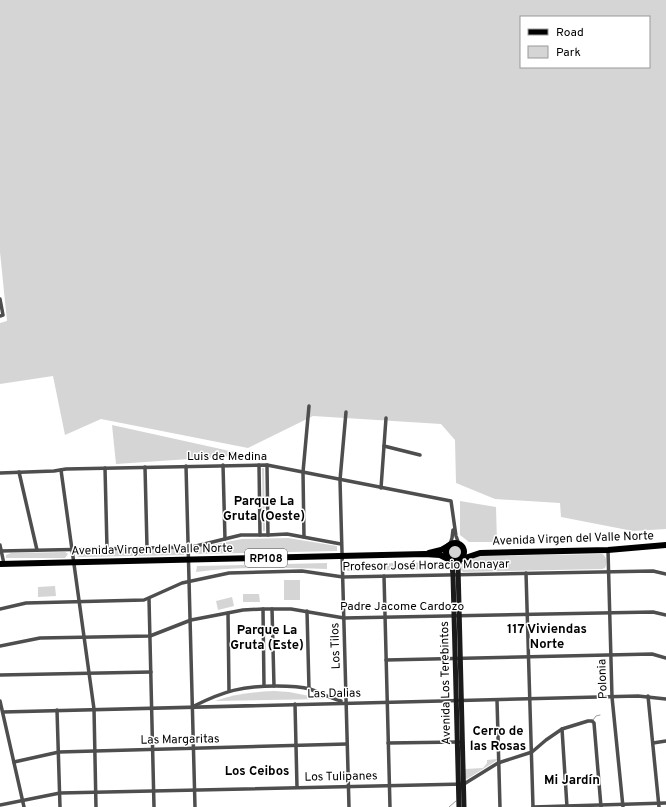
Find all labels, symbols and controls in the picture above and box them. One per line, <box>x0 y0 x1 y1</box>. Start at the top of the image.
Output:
legend <box>520 16 650 68</box>
text: Road <box>556 25 584 41</box>
text: Park <box>556 45 581 61</box>
street label: Luis de Medina <box>187 449 267 465</box>
district label: Parque La Gruta (Oeste) <box>223 494 305 525</box>
street label: Avenida Virgen del Valle Norte <box>492 528 654 550</box>
street label: Avenida Virgen del Valle Norte <box>71 541 233 559</box>
road number: RP108 <box>245 549 287 567</box>
street label: Profesor José Horacio Monayar <box>342 557 510 575</box>
street label: Padre Jacome Cardozo <box>340 599 464 615</box>
street label: Avenida Los Terebintos <box>437 621 455 745</box>
street label: Los Tilos <box>327 622 345 670</box>
district label: 117 Viviendas Norte <box>507 622 587 653</box>
district label: Parque La Gruta (Este) <box>230 623 304 654</box>
street label: Polonia <box>594 659 612 699</box>
street label: Las Dalias <box>307 686 361 702</box>
district label: Cerro de las Rosas <box>470 724 526 755</box>
street label: Las Margaritas <box>140 731 220 749</box>
district label: Los Ceibos <box>225 764 289 780</box>
street label: Los Tulipanes <box>304 768 378 786</box>
district label: Mi Jardín <box>544 773 600 789</box>

